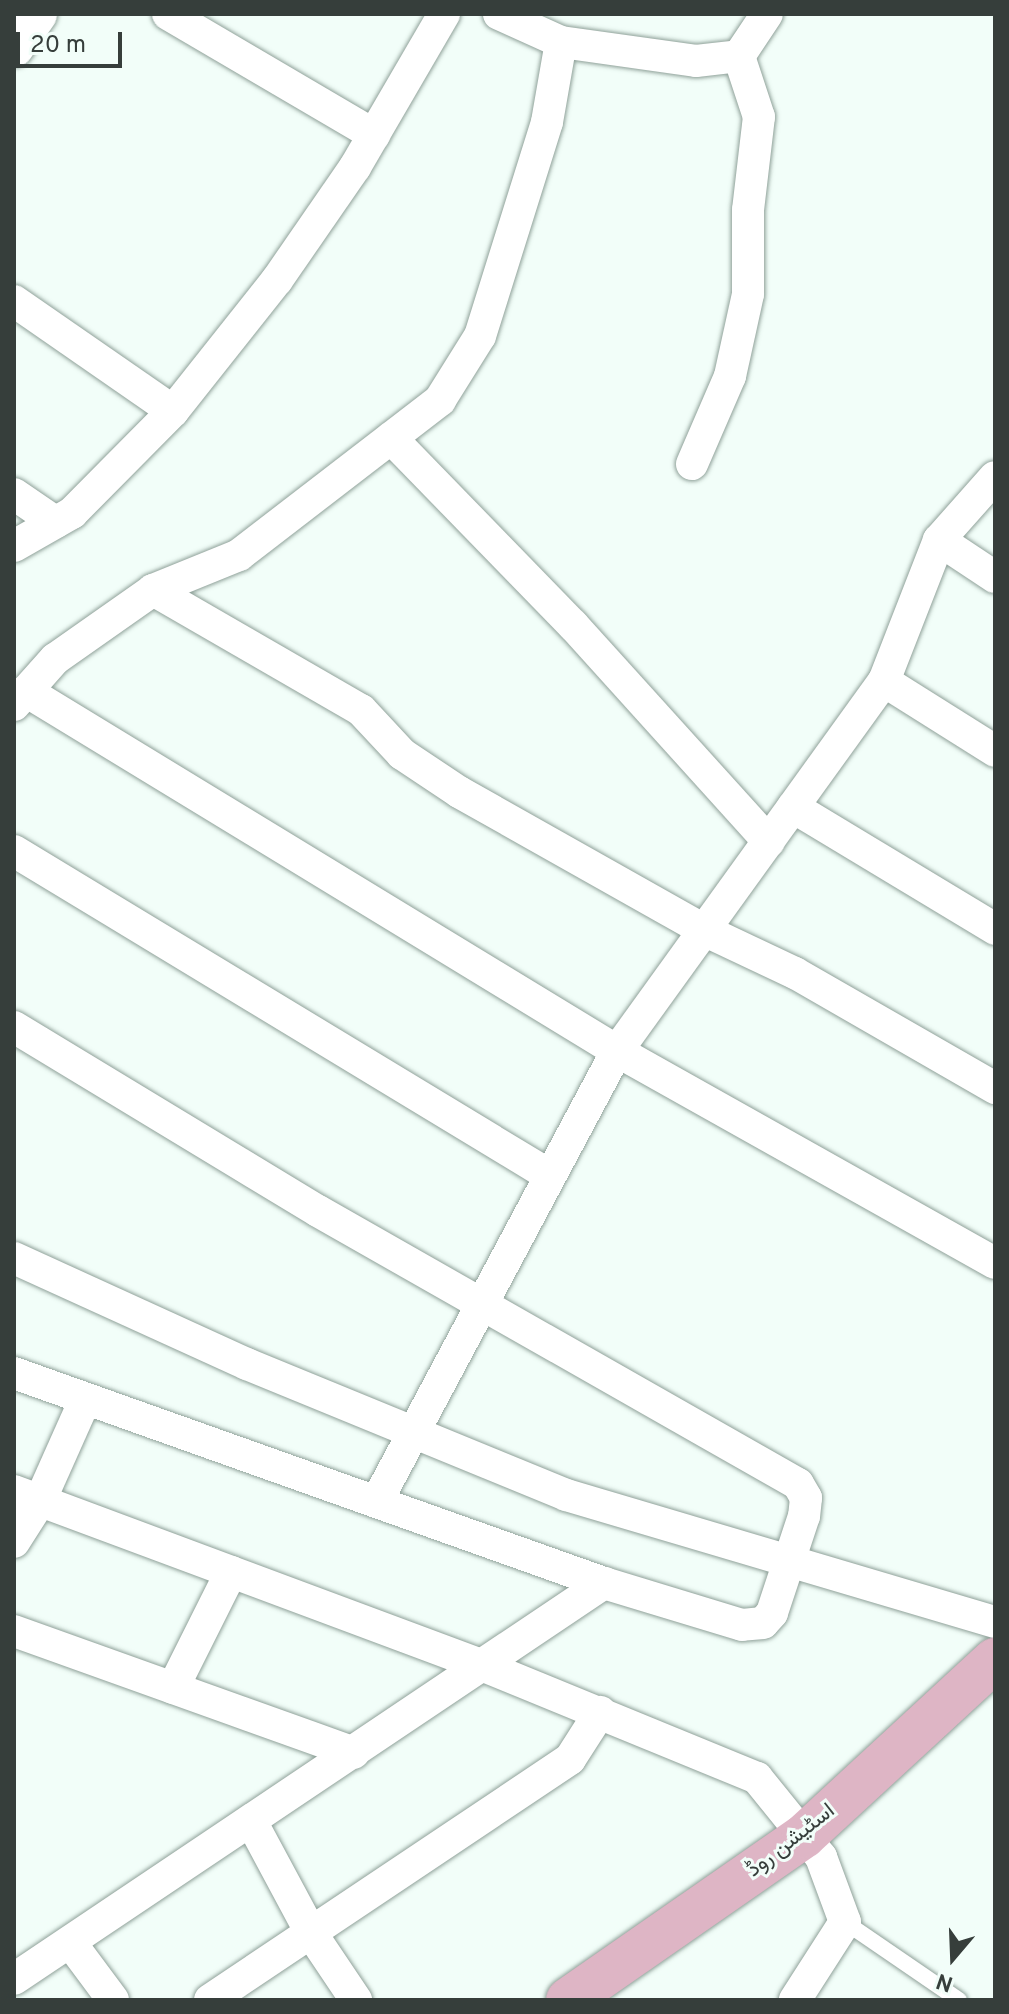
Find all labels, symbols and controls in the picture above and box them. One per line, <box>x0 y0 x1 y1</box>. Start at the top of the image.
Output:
scale bar <box>20 16 126 66</box>
text: 20 m <box>30 31 86 61</box>
street label: اسٹیشن روڈ <box>742 1798 840 1884</box>
north arrow <box>913 1918 993 1998</box>
text: N <box>933 1966 957 1997</box>

